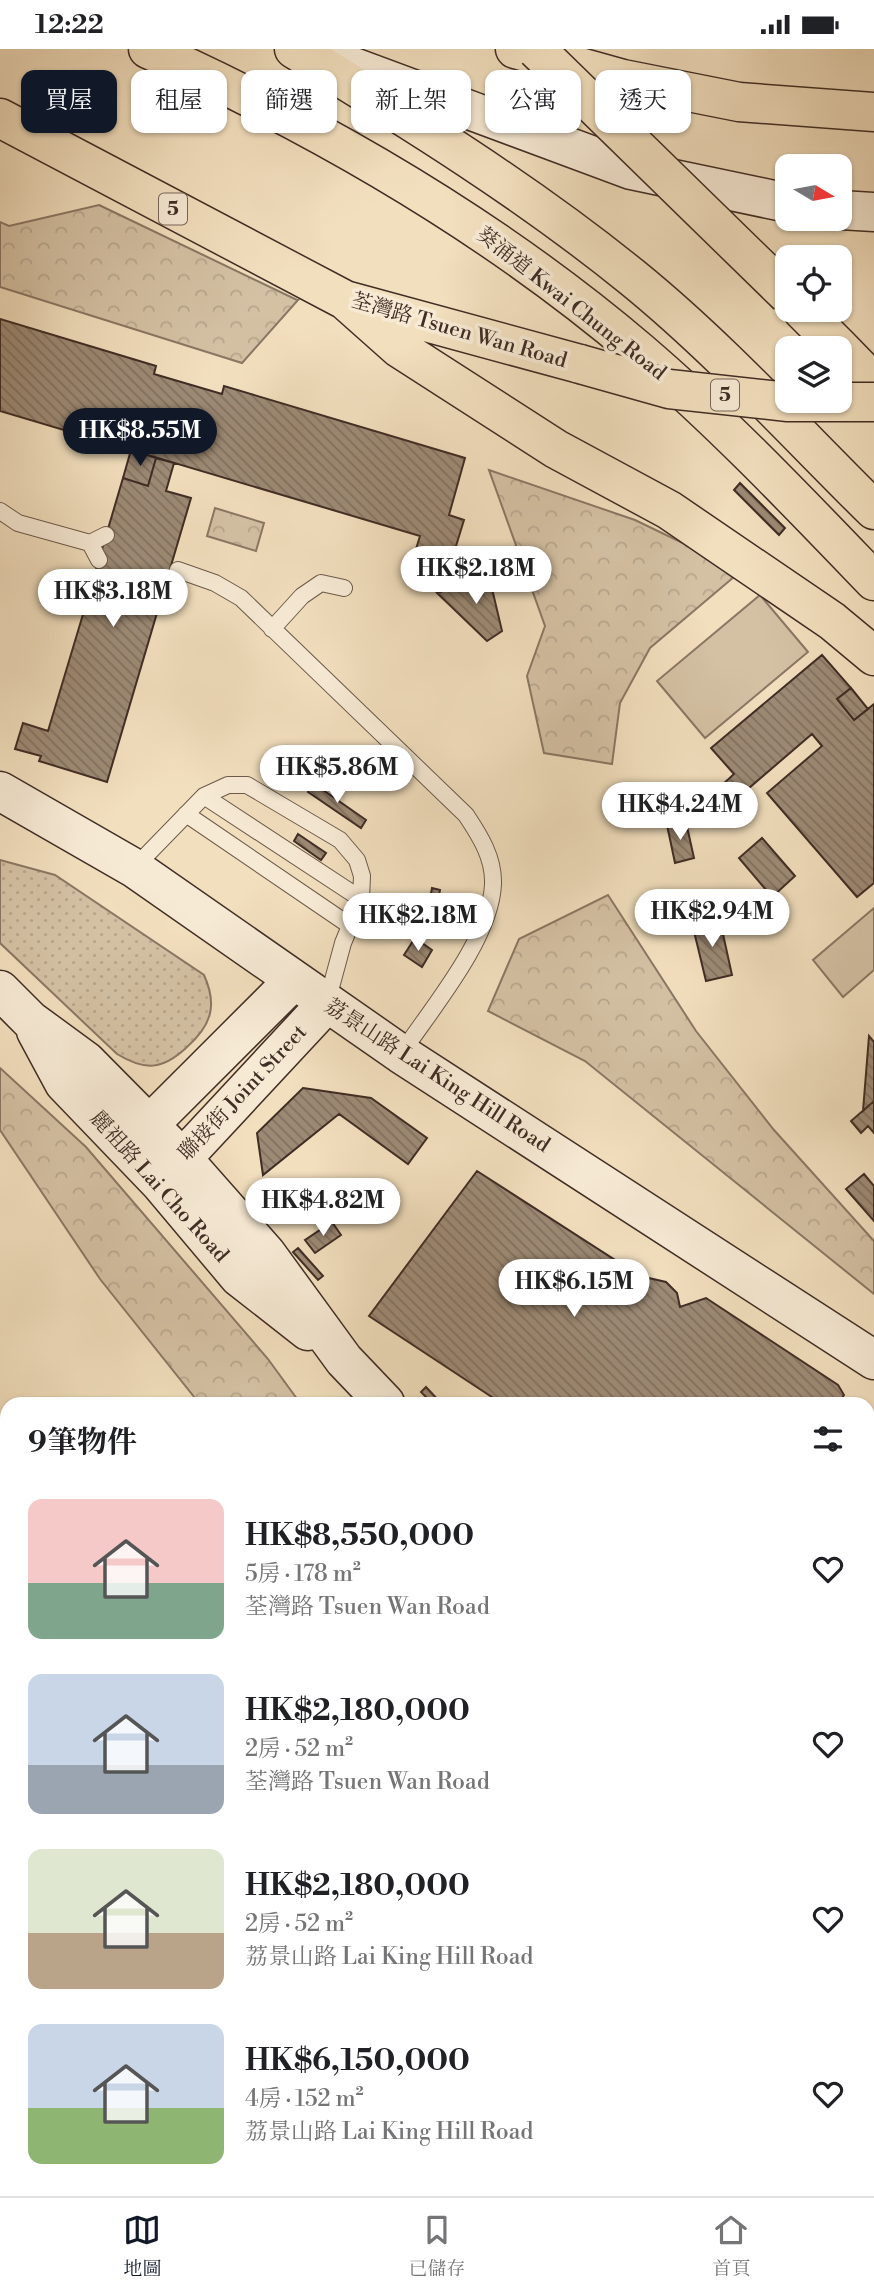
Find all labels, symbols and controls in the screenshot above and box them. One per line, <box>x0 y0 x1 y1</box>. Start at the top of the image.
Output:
text: 12:22 <box>35 9 104 41</box>
chip: 買屋 <box>21 70 117 133</box>
chip: 租屋 <box>131 70 227 133</box>
chip: 篩選 <box>241 70 337 133</box>
chip: 新上架 <box>351 70 471 133</box>
chip: 公寓 <box>485 70 581 133</box>
chip: 透天 <box>595 70 691 133</box>
north arrow <box>775 154 852 231</box>
map controls <box>775 154 852 413</box>
road number: 5 <box>159 193 187 225</box>
street label: 葵涌道 Kwai Chung Road <box>471 222 671 386</box>
button: locate <box>775 245 852 322</box>
street label: 荃灣路 Tsuen Wan Road <box>348 288 570 374</box>
button: layers <box>775 336 852 413</box>
road number: 5 <box>711 379 739 411</box>
pin: HK$8.55M <box>68 409 212 468</box>
text: HK$8.55M <box>79 417 201 445</box>
pin: HK$2.18M <box>404 547 548 606</box>
text: HK$2.18M <box>417 555 535 583</box>
pin: HK$3.18M <box>41 569 185 629</box>
text: HK$3.18M <box>54 578 172 606</box>
pin: HK$5.86M <box>265 745 409 805</box>
text: HK$5.86M <box>276 754 398 782</box>
pin: HK$4.24M <box>608 783 752 842</box>
text: HK$4.24M <box>618 791 742 819</box>
pin: HK$2.94M <box>640 890 784 949</box>
pin: HK$2.18M <box>346 893 490 953</box>
text: HK$2.94M <box>651 898 773 926</box>
text: HK$2.18M <box>359 902 477 930</box>
street label: 荔景山路 Lai King Hill Road <box>320 993 555 1159</box>
street label: 聯接街 Joint Street <box>173 1019 313 1166</box>
street label: 麗祖路 Lai Cho Road <box>84 1106 234 1268</box>
pin: HK$4.82M <box>251 1179 395 1238</box>
text: HK$4.82M <box>261 1187 385 1215</box>
pin: HK$6.15M <box>502 1259 646 1319</box>
text: HK$6.15M <box>515 1268 633 1296</box>
icon: filters <box>809 1420 847 1458</box>
text: 9筆物件 <box>28 1424 137 1462</box>
text: HK$8,550,000 <box>245 1517 474 1555</box>
icon: home <box>84 1527 168 1611</box>
icon: heart <box>809 1550 847 1588</box>
text: 5房 · 178 m² <box>245 1560 361 1588</box>
text: 荃灣路 Tsuen Wan Road <box>245 1593 490 1621</box>
text: HK$2,180,000 <box>245 1692 470 1730</box>
icon: home <box>84 1702 168 1786</box>
icon: heart <box>809 1725 847 1763</box>
text: 2房 · 52 m² <box>245 1735 353 1763</box>
text: 荃灣路 Tsuen Wan Road <box>245 1768 490 1796</box>
text: HK$2,180,000 <box>245 1867 470 1905</box>
icon: home <box>84 1877 168 1961</box>
icon: heart <box>809 1900 847 1938</box>
text: 2房 · 52 m² <box>245 1910 353 1938</box>
text: 荔景山路 Lai King Hill Road <box>245 1943 533 1971</box>
text: HK$6,150,000 <box>245 2042 470 2080</box>
icon: home <box>84 2052 168 2136</box>
icon: heart <box>809 2075 847 2113</box>
text: 4房 · 152 m² <box>245 2085 364 2113</box>
text: 荔景山路 Lai King Hill Road <box>245 2118 533 2146</box>
tab: 地圖 <box>123 2211 162 2281</box>
tab: 已儲存 <box>408 2211 466 2281</box>
tab: 首頁 <box>712 2211 751 2281</box>

